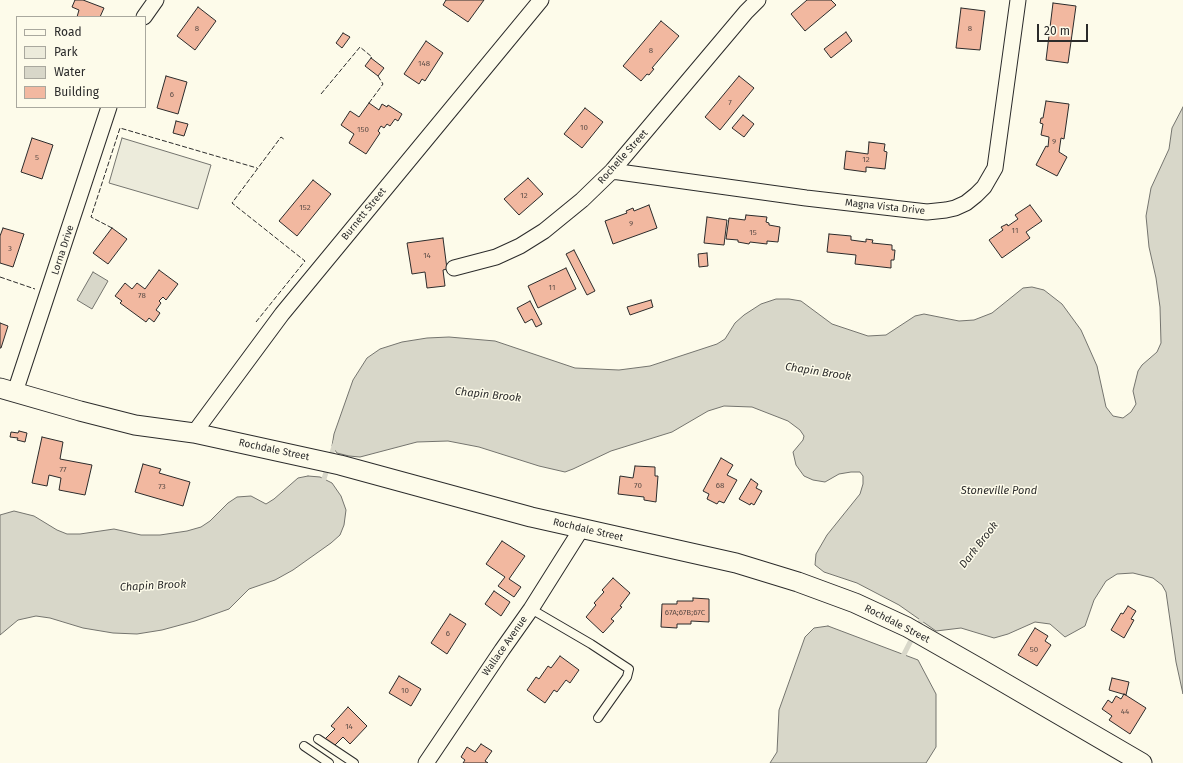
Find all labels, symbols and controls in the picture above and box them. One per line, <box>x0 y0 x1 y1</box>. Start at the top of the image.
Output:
legend <box>16 16 146 108</box>
scale bar <box>1039 16 1090 42</box>
house number: 8 <box>195 24 199 34</box>
house number: 8 <box>968 24 972 34</box>
text: 20 m <box>1044 24 1070 38</box>
text: Road <box>54 25 82 39</box>
text: Park <box>54 45 78 59</box>
house number: 8 <box>649 46 653 56</box>
house number: 148 <box>418 59 430 69</box>
text: Water <box>54 65 85 79</box>
text: Building <box>54 85 99 99</box>
house number: 6 <box>170 90 174 100</box>
house number: 7 <box>728 98 732 108</box>
house number: 10 <box>580 123 588 133</box>
house number: 150 <box>357 125 369 135</box>
street label: Rochelle Street <box>595 127 651 187</box>
house number: 9 <box>1052 137 1056 147</box>
house number: 5 <box>35 153 39 163</box>
house number: 12 <box>862 155 870 165</box>
street label: Burnett Street <box>339 185 389 243</box>
house number: 12 <box>520 191 528 201</box>
street label: Magna Vista Drive <box>844 197 926 217</box>
house number: 152 <box>299 203 311 213</box>
house number: 9 <box>629 219 633 229</box>
street label: Lorna Drive <box>49 223 77 277</box>
house number: 11 <box>1012 226 1018 236</box>
house number: 15 <box>749 228 757 238</box>
house number: 3 <box>8 244 12 254</box>
house number: 14 <box>423 251 431 261</box>
house number: 11 <box>549 283 555 293</box>
house number: 78 <box>138 291 146 301</box>
water label: Chapin Brook <box>784 360 852 384</box>
water label: Chapin Brook <box>454 385 522 405</box>
street label: Rochdale Street <box>238 437 310 463</box>
house number: 77 <box>59 465 67 475</box>
house number: 70 <box>634 481 642 491</box>
house number: 68 <box>716 481 724 491</box>
house number: 73 <box>158 482 166 492</box>
water label: Stoneville Pond <box>961 484 1037 498</box>
street label: Rochdale Street <box>552 516 624 544</box>
water label: Dark Brook <box>957 519 1001 571</box>
water label: Chapin Brook <box>119 578 187 594</box>
street label: Rochdale Street <box>862 602 932 646</box>
house number: 67A;67B;67C <box>665 608 705 618</box>
street label: Wallace Avenue <box>480 614 530 678</box>
house number: 6 <box>446 629 450 639</box>
house number: 50 <box>1030 645 1038 655</box>
house number: 10 <box>401 686 409 696</box>
house number: 44 <box>1121 707 1129 717</box>
house number: 14 <box>345 722 353 732</box>

